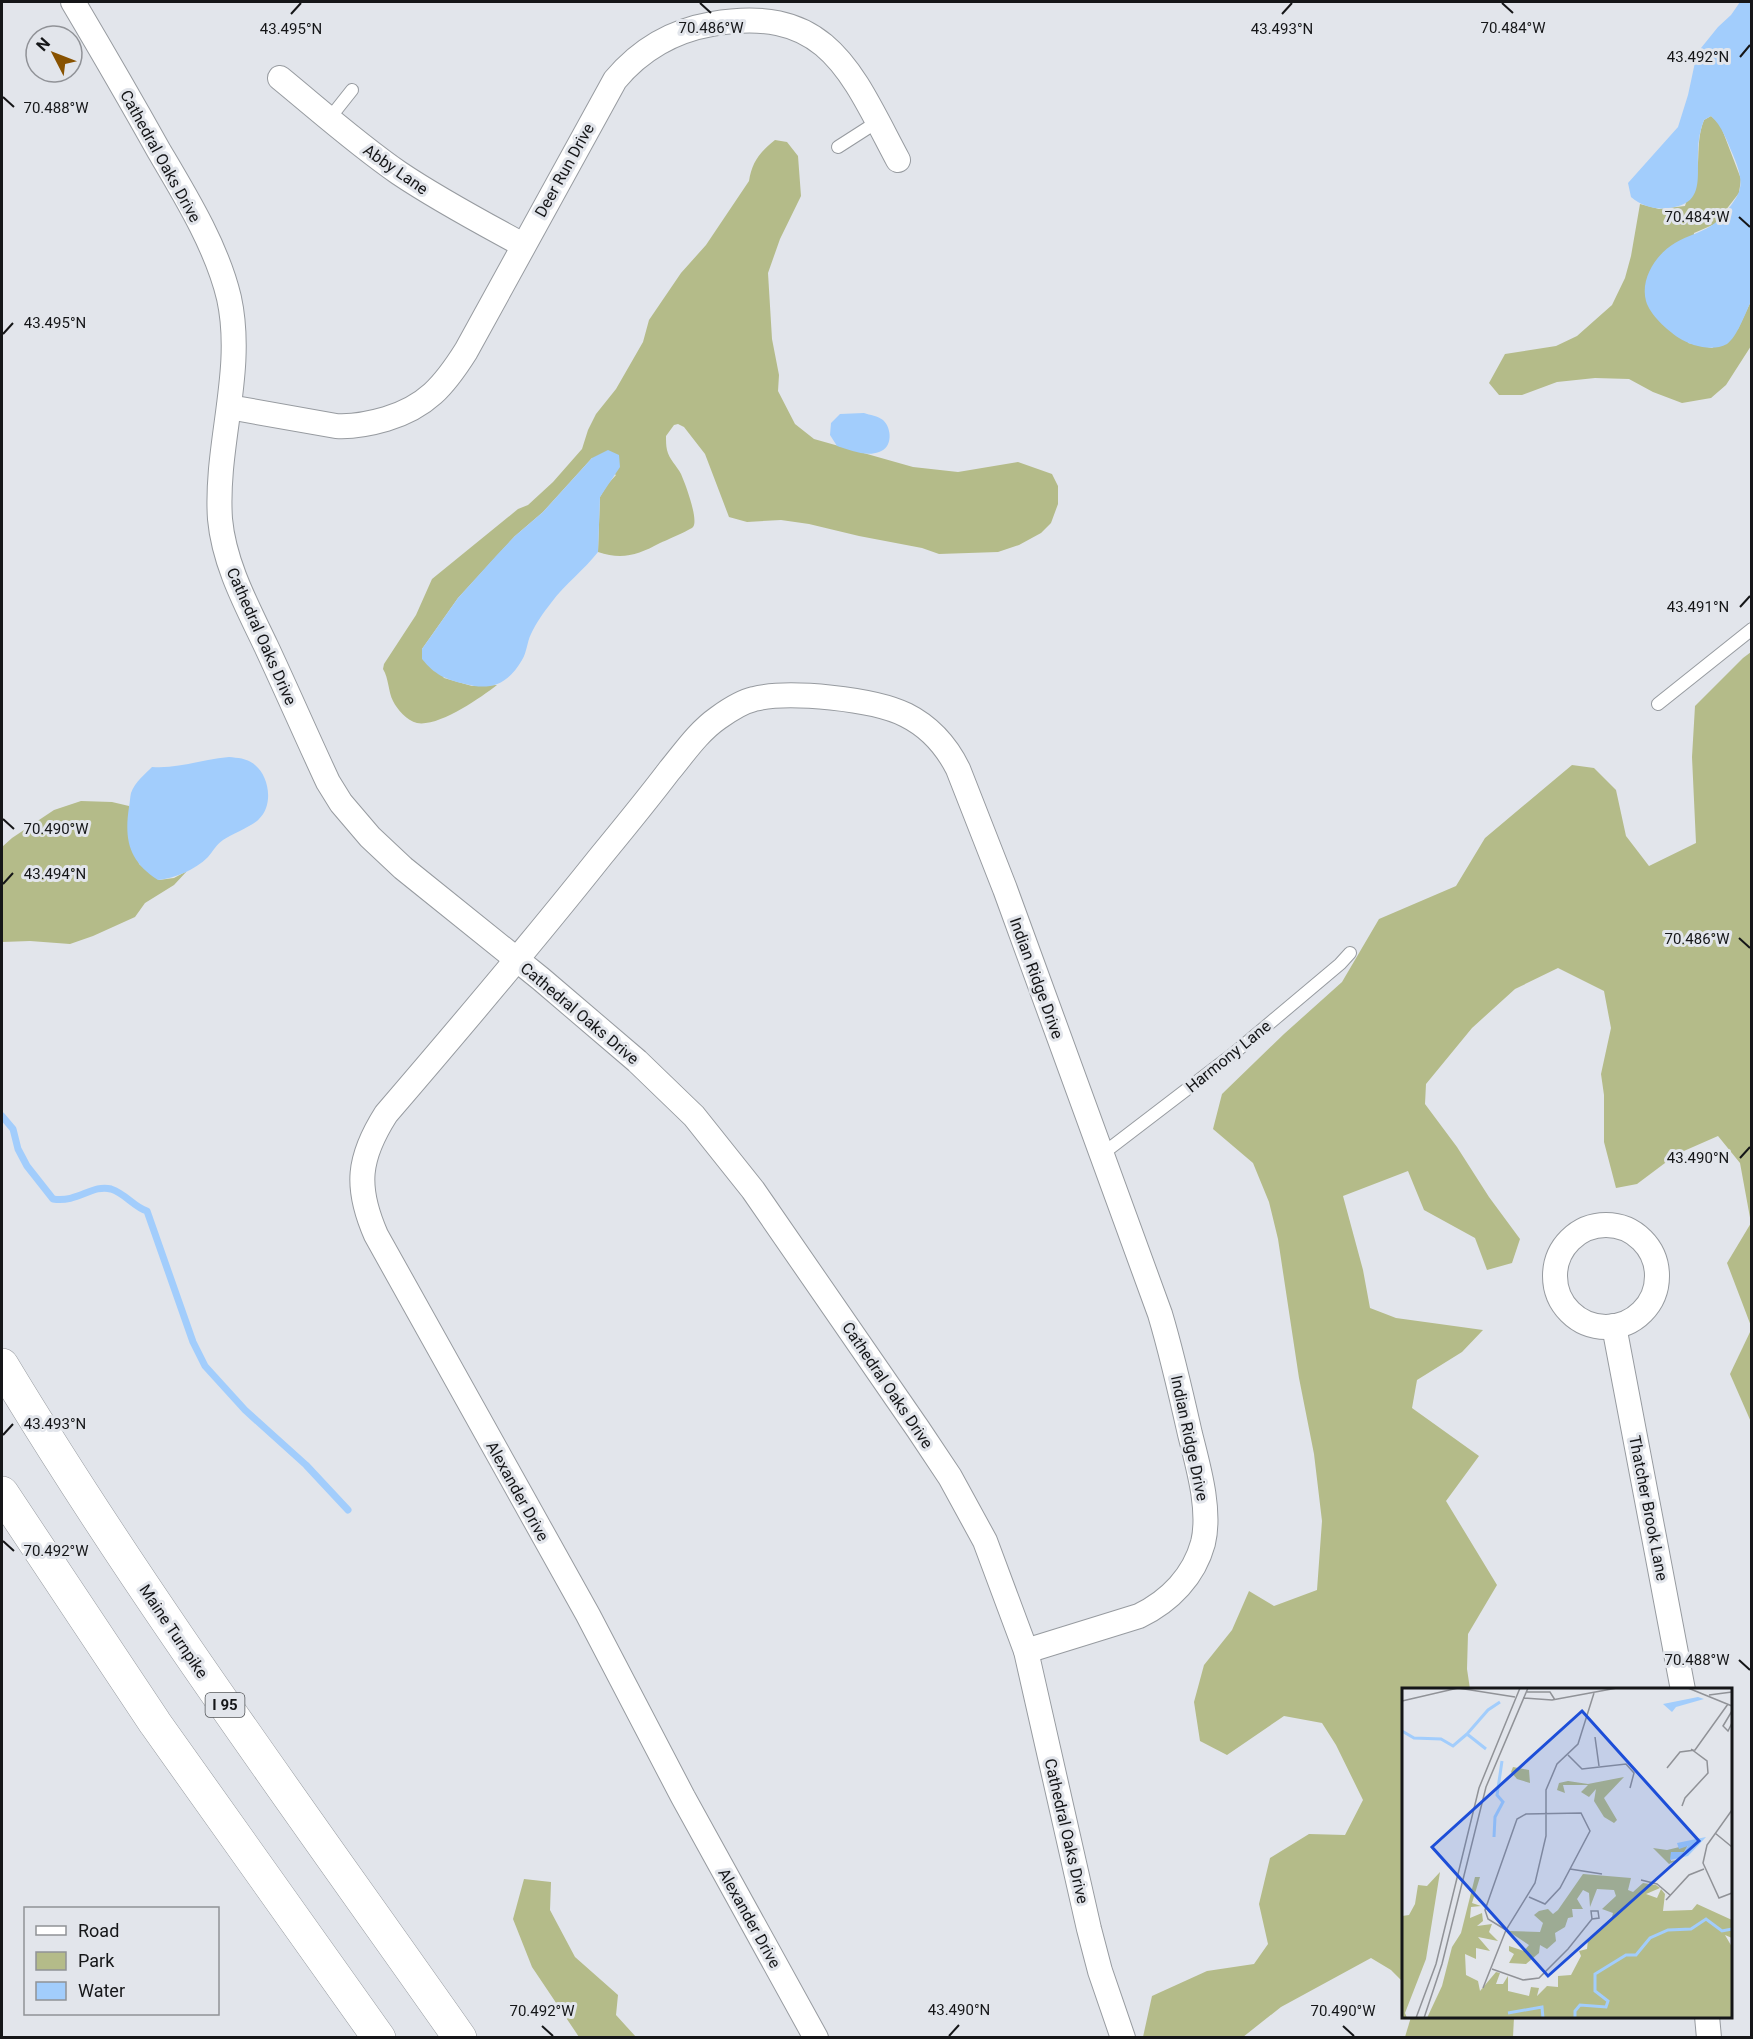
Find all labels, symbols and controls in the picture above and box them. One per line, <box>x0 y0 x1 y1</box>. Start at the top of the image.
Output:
text: 70.486°W <box>678 19 744 37</box>
text: 70.484°W <box>1480 19 1546 37</box>
text: 43.495°N <box>260 20 322 38</box>
text: 43.493°N <box>1251 20 1313 38</box>
north arrow <box>24 24 84 84</box>
text: N <box>32 34 54 55</box>
text: 43.492°N <box>1667 48 1729 66</box>
street label: Cathedral Oaks Drive <box>116 87 205 226</box>
text: 70.488°W <box>23 99 89 117</box>
street label: Deer Run Drive <box>531 120 598 220</box>
street label: Abby Lane <box>360 140 432 199</box>
text: 70.484°W <box>1664 208 1730 226</box>
text: 43.495°N <box>24 314 86 332</box>
street label: Cathedral Oaks Drive <box>223 565 300 708</box>
text: 43.491°N <box>1667 598 1729 616</box>
text: 70.490°W <box>23 820 89 838</box>
text: 43.494°N <box>24 865 86 883</box>
street label: Indian Ridge Drive <box>1006 915 1067 1041</box>
text: 70.486°W <box>1664 930 1730 948</box>
street label: Cathedral Oaks Drive <box>517 958 643 1068</box>
street label: Harmony Lane <box>1182 1016 1275 1096</box>
text: 43.490°N <box>1667 1149 1729 1167</box>
street label: Cathedral Oaks Drive <box>838 1318 937 1452</box>
street label: Indian Ridge Drive <box>1167 1374 1212 1503</box>
text: 43.493°N <box>24 1415 86 1433</box>
street label: Thatcher Brook Lane <box>1625 1434 1672 1582</box>
street label: Alexander Drive <box>482 1438 553 1544</box>
text: 70.492°W <box>23 1542 89 1560</box>
street label: Maine Turnpike <box>135 1581 212 1682</box>
text: 70.488°W <box>1664 1651 1730 1669</box>
inset map <box>1402 1688 1732 2018</box>
road number: I 95 <box>206 1693 244 1717</box>
street label: Cathedral Oaks Drive <box>1041 1757 1092 1906</box>
street label: Alexander Drive <box>714 1865 785 1971</box>
legend <box>24 1907 219 2015</box>
text: Road <box>78 1920 119 1941</box>
text: Park <box>78 1950 115 1971</box>
text: Water <box>78 1980 125 2001</box>
text: 43.490°N <box>928 2001 990 2019</box>
text: 70.492°W <box>509 2002 575 2020</box>
text: 70.490°W <box>1310 2002 1376 2020</box>

